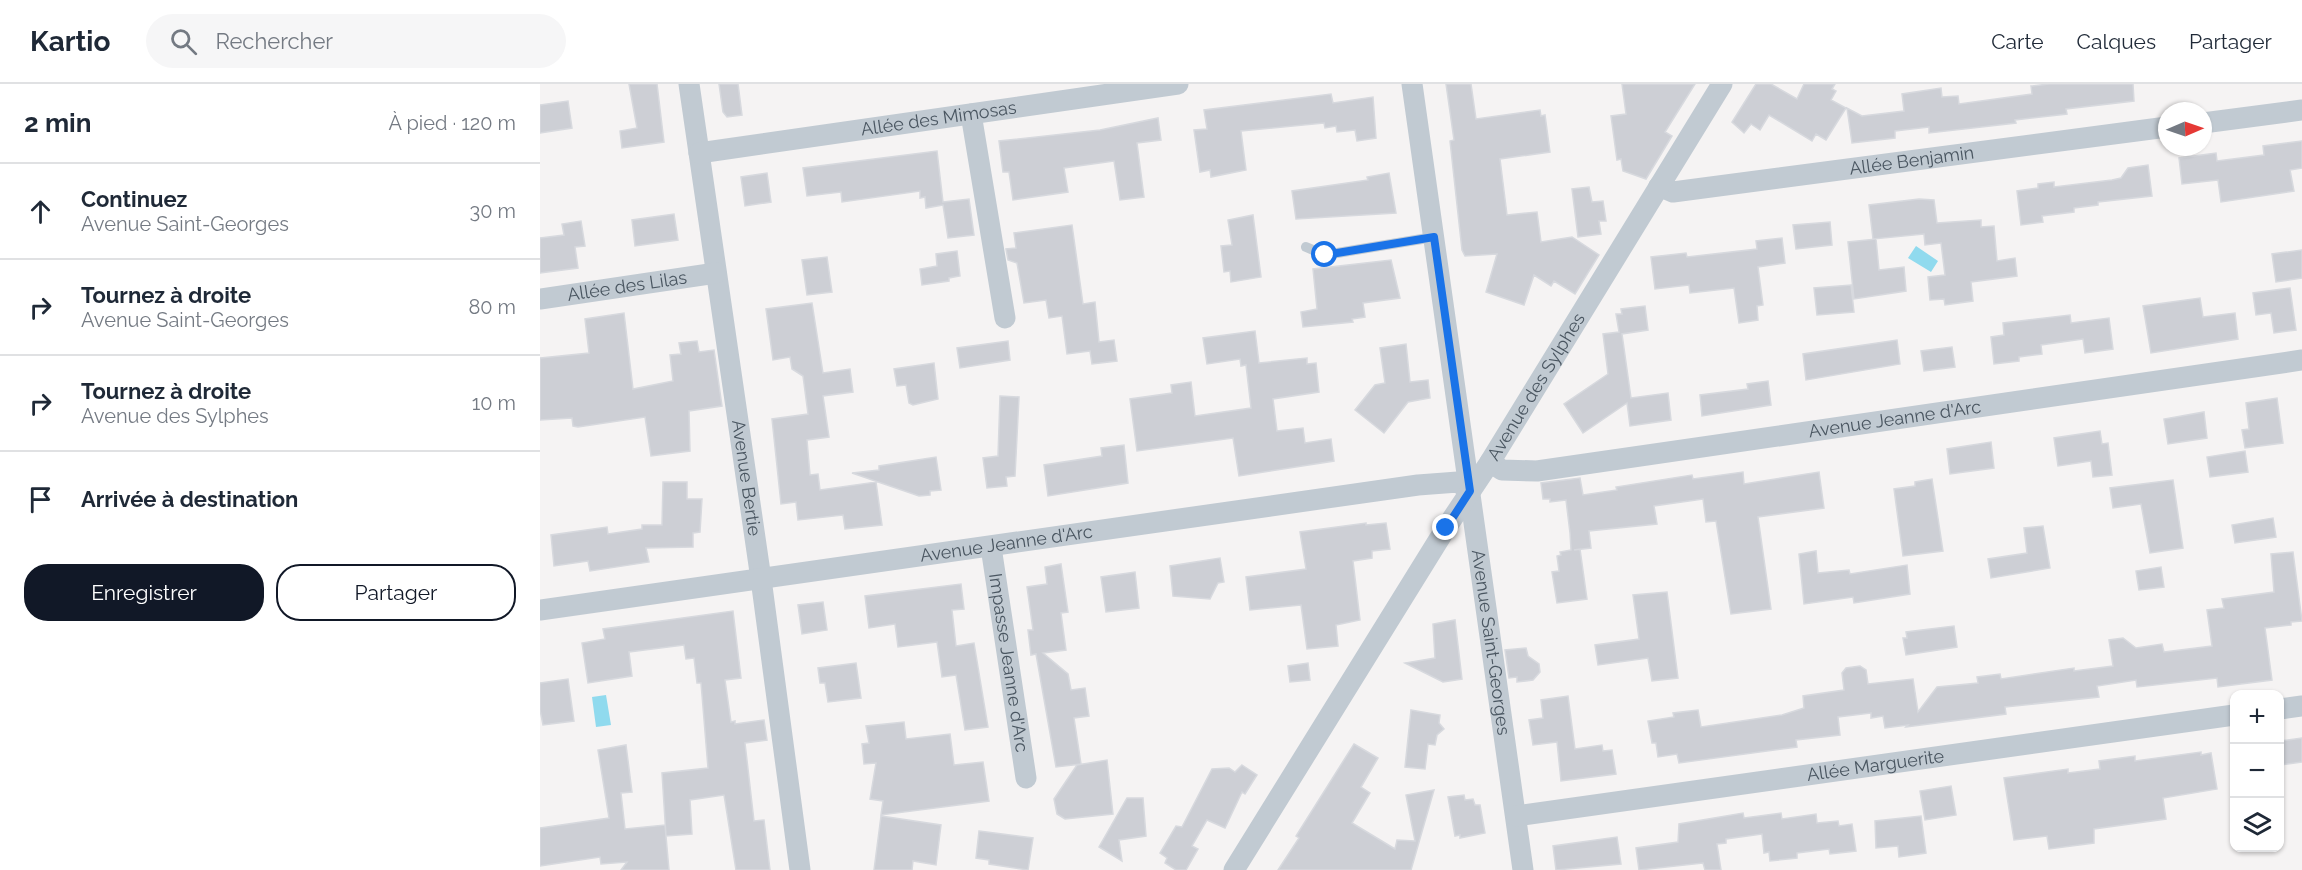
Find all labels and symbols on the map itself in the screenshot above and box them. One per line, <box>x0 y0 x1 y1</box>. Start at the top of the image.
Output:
street label: Allée des Mimosas <box>859 96 1018 140</box>
north arrow <box>2158 102 2212 156</box>
street label: Allée Benjamin <box>1848 141 1975 179</box>
route start <box>1311 241 1337 267</box>
street label: Allée des Lilas <box>566 266 688 305</box>
street label: Avenue des Sylphes <box>1483 309 1589 464</box>
street label: Avenue Jeanne d'Arc <box>1807 396 1982 441</box>
street label: Avenue Bertie <box>728 418 766 538</box>
route end <box>1432 514 1458 540</box>
street label: Avenue Jeanne d'Arc <box>919 520 1094 566</box>
street label: Avenue Saint-Georges <box>1468 548 1515 737</box>
street label: Impasse Jeanne d'Arc <box>985 572 1033 754</box>
street label: Allée Marguerite <box>1805 745 1946 785</box>

